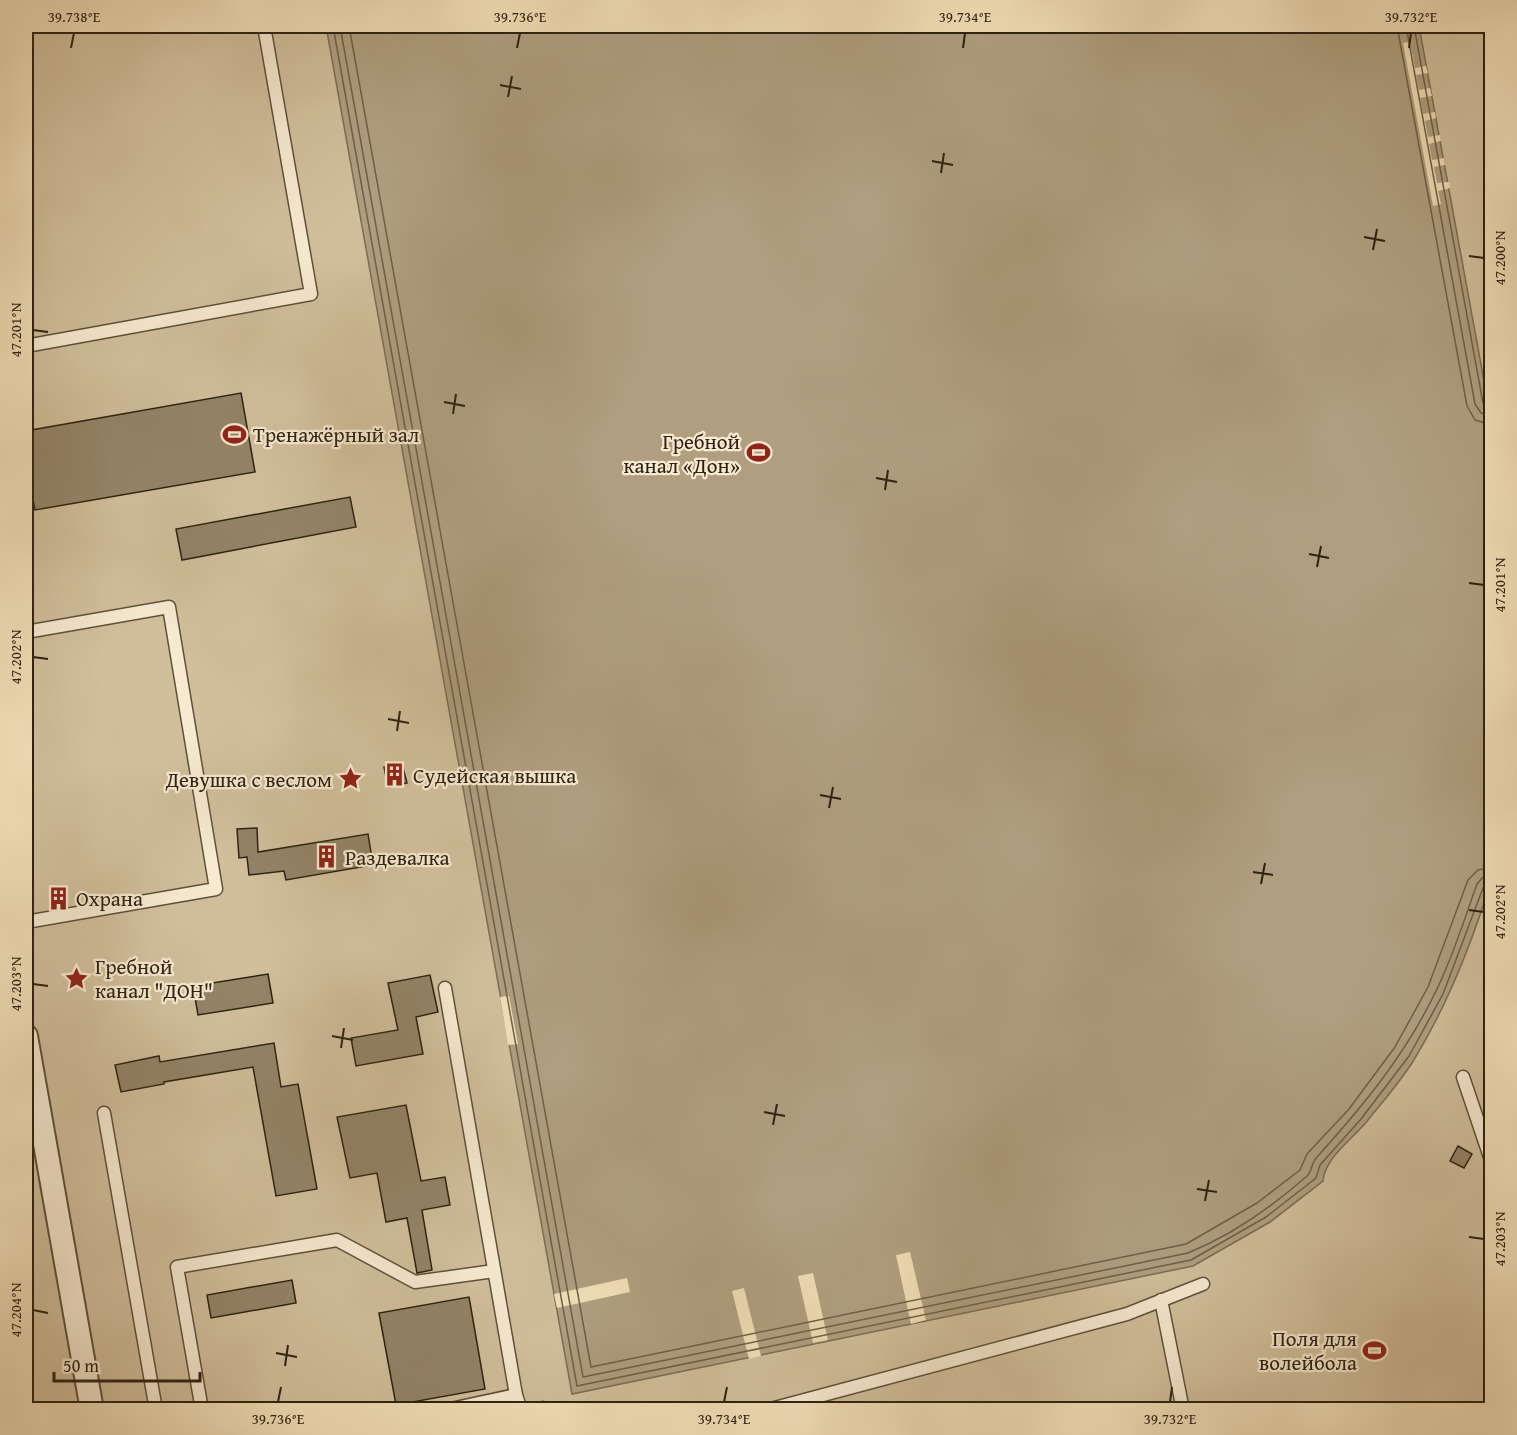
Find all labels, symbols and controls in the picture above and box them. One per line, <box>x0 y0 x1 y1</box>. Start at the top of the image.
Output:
text: 39.738°E <box>48 6 101 27</box>
text: 39.736°E <box>494 6 547 27</box>
text: 39.734°E <box>939 6 992 27</box>
text: 39.732°E <box>1385 6 1438 27</box>
text: 47.200°N <box>1489 230 1510 285</box>
text: 47.201°N <box>5 302 26 357</box>
place label: Тренажёрный зал <box>253 419 420 450</box>
sports icon: Тренажёрный зал <box>222 421 248 447</box>
place label: Гребной канал «Дон» <box>624 426 740 481</box>
sports icon: Гребной канал «Дон» <box>745 440 771 466</box>
text: 47.201°N <box>1489 557 1510 612</box>
text: 47.202°N <box>5 629 26 684</box>
place label: Судейская вышка <box>413 760 576 791</box>
building icon: Судейская вышка <box>382 762 408 788</box>
place label: Девушка с веслом <box>165 764 332 795</box>
place icon: Девушка с веслом <box>337 766 363 792</box>
place label: Раздевалка <box>345 842 449 873</box>
building icon: Раздевалка <box>314 844 340 870</box>
place label: Охрана <box>76 883 143 914</box>
text: 47.202°N <box>1489 884 1510 939</box>
building icon: Охрана <box>45 885 71 911</box>
place label: Гребной канал "ДОН" <box>95 951 213 1006</box>
text: 47.203°N <box>5 956 26 1011</box>
place icon: Гребной канал "ДОН" <box>64 965 90 991</box>
text: 47.203°N <box>1489 1211 1510 1266</box>
text: 47.204°N <box>5 1282 26 1337</box>
place label: Поля для волейбола <box>1259 1323 1357 1378</box>
sports icon: Поля для волейбола <box>1362 1337 1388 1363</box>
scale bar <box>54 1345 200 1383</box>
text: 50 m <box>63 1352 99 1379</box>
text: 39.736°E <box>252 1408 305 1429</box>
text: 39.734°E <box>698 1408 751 1429</box>
text: 39.732°E <box>1144 1408 1197 1429</box>

